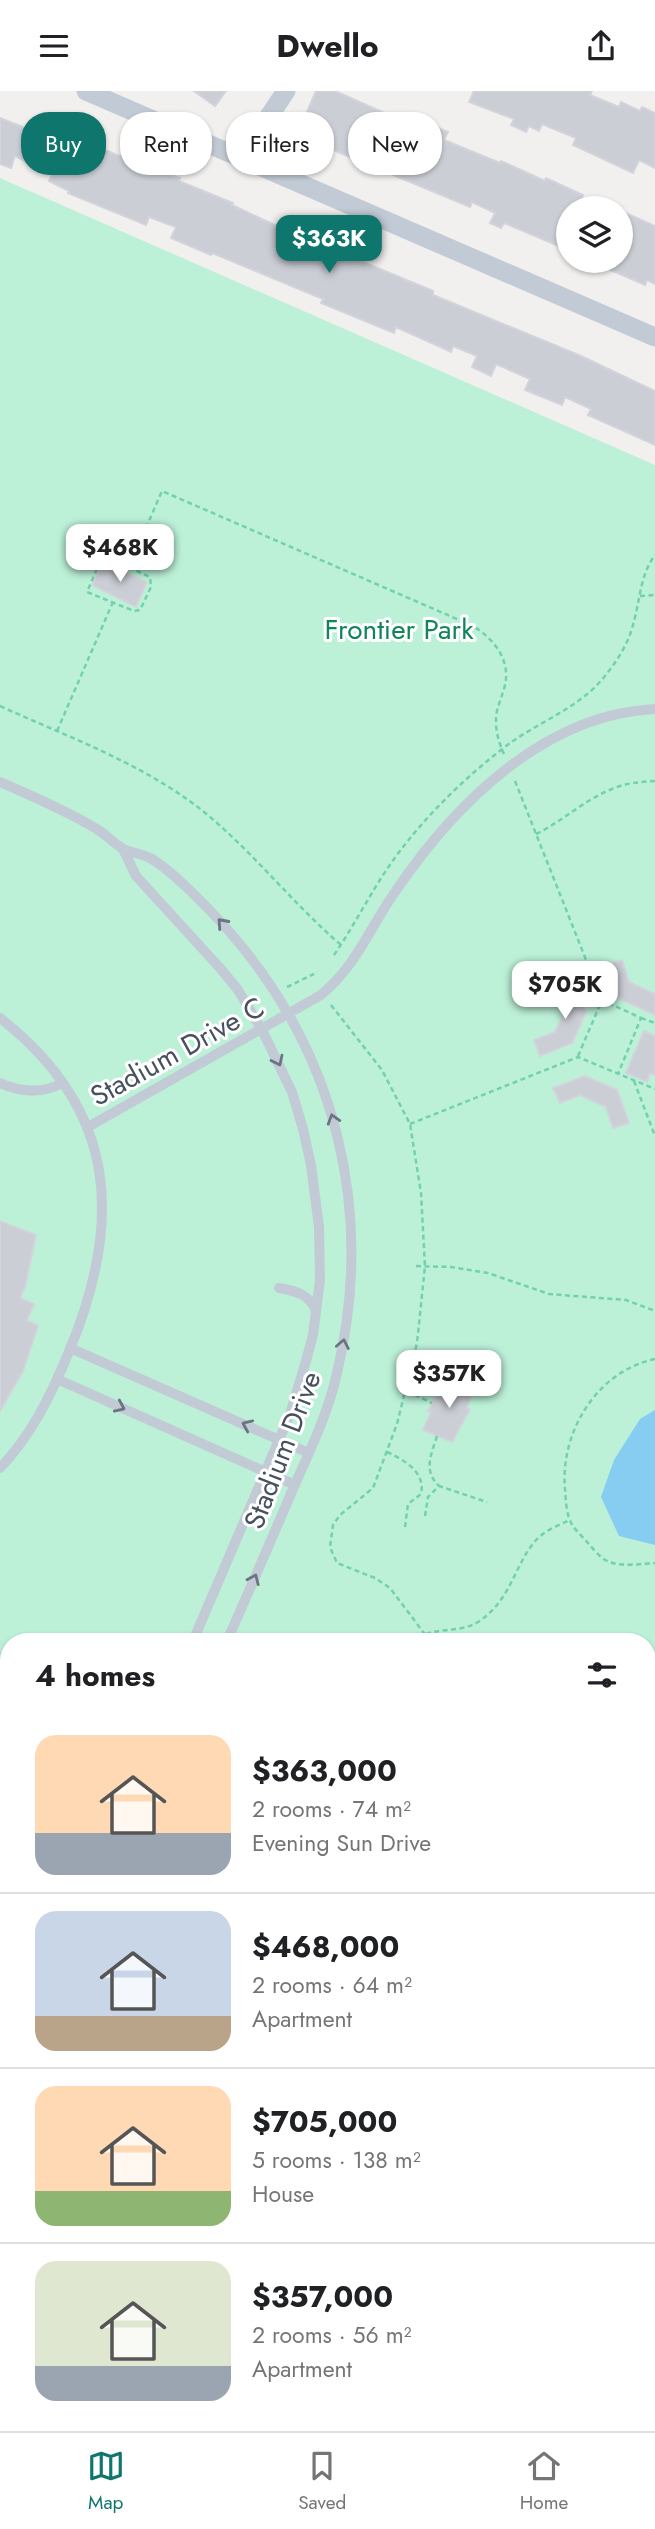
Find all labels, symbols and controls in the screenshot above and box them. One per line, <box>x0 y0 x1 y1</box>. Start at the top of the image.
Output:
text: Dwello <box>276 23 379 69</box>
icon: menu <box>35 27 73 65</box>
icon: share <box>582 27 620 65</box>
chip: Buy <box>21 112 106 175</box>
chip: Rent <box>120 112 212 175</box>
chip: Filters <box>226 112 334 175</box>
chip: New <box>348 112 442 175</box>
map controls <box>556 196 633 273</box>
button: layers <box>556 196 633 273</box>
pin: $363K <box>280 215 378 275</box>
text: $363K <box>292 221 366 255</box>
pin: $468K <box>71 525 169 584</box>
text: $468K <box>82 530 158 564</box>
park label: Frontier Park <box>325 609 474 650</box>
one-way arrow <box>218 918 230 931</box>
pin: $705K <box>516 961 614 1021</box>
text: $705K <box>528 967 602 1001</box>
street label: Stadium Drive C <box>83 987 272 1116</box>
one-way arrow <box>269 1054 283 1066</box>
one-way arrow <box>327 1113 341 1125</box>
one-way arrow <box>335 1338 350 1350</box>
pin: $357K <box>400 1351 498 1410</box>
text: $357K <box>412 1356 486 1390</box>
street label: Stadium Drive <box>234 1365 331 1535</box>
one-way arrow <box>112 1399 125 1413</box>
one-way arrow <box>242 1419 254 1433</box>
one-way arrow <box>246 1574 260 1586</box>
text: 4 homes <box>35 1654 155 1697</box>
icon: filters <box>583 1656 621 1694</box>
text: $363,000 <box>252 1749 397 1792</box>
icon: home <box>91 1763 175 1847</box>
text: 2 rooms · 74 m² <box>252 1792 411 1826</box>
text: Evening Sun Drive <box>252 1826 431 1860</box>
text: $468,000 <box>252 1925 399 1968</box>
icon: home <box>91 1939 175 2023</box>
text: 2 rooms · 64 m² <box>252 1968 412 2002</box>
text: Apartment <box>252 2002 352 2036</box>
text: $705,000 <box>252 2100 397 2143</box>
icon: home <box>91 2114 175 2198</box>
text: 5 rooms · 138 m² <box>252 2143 421 2177</box>
text: House <box>252 2177 314 2211</box>
text: $357,000 <box>252 2275 393 2318</box>
icon: home <box>91 2289 175 2373</box>
text: 2 rooms · 56 m² <box>252 2318 412 2352</box>
text: Apartment <box>252 2352 352 2386</box>
tab: Map <box>87 2447 125 2516</box>
tab: Saved <box>298 2447 346 2516</box>
tab: Home <box>520 2447 568 2516</box>

